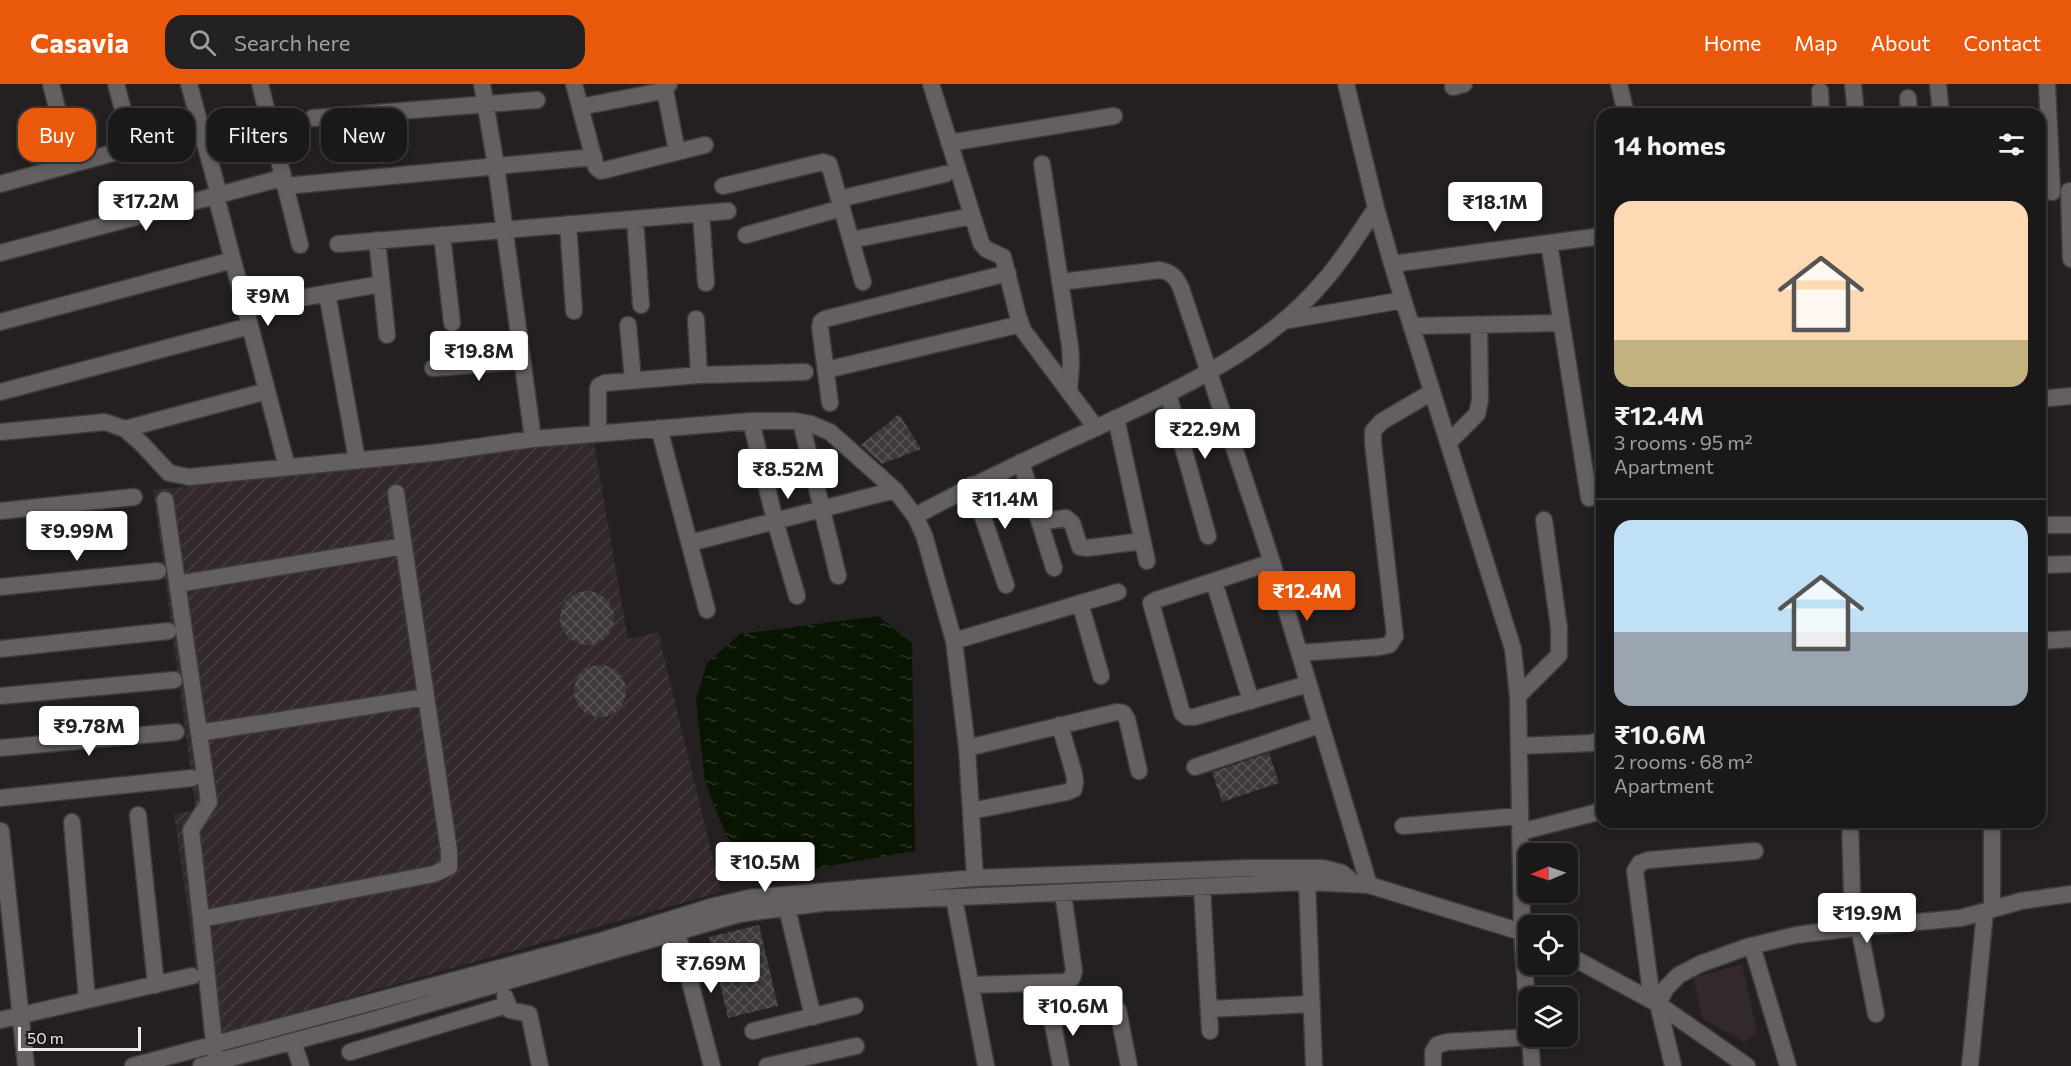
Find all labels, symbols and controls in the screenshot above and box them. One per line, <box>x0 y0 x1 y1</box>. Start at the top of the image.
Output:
search box <box>165 15 585 69</box>
text: Casavia <box>30 25 129 59</box>
icon: search <box>186 26 219 59</box>
text: Search here <box>234 29 350 56</box>
text: Home <box>1704 30 1761 55</box>
text: Map <box>1794 30 1838 55</box>
text: About <box>1871 30 1930 55</box>
text: Contact <box>1963 30 2041 55</box>
chip: Buy <box>18 108 96 162</box>
chip: Rent <box>108 108 195 162</box>
chip: Filters <box>207 108 309 162</box>
chip: New <box>321 108 407 162</box>
icon: filters <box>1995 128 2028 161</box>
text: 14 homes <box>1614 129 1726 160</box>
pin: ₹17.2M <box>97 181 195 232</box>
pin: ₹18.1M <box>1446 182 1544 233</box>
text: ₹17.2M <box>113 188 179 212</box>
text: ₹18.1M <box>1462 189 1528 213</box>
icon: home <box>1767 240 1875 348</box>
pin: ₹9M <box>239 276 297 327</box>
text: ₹9M <box>246 283 290 307</box>
pin: ₹19.8M <box>430 331 528 382</box>
text: ₹19.8M <box>444 338 514 362</box>
text: ₹12.4M <box>1614 399 1704 430</box>
pin: ₹22.9M <box>1156 409 1254 460</box>
text: ₹22.9M <box>1169 416 1241 440</box>
text: 3 rooms · 95 m² <box>1614 430 1753 454</box>
pin: ₹8.52M <box>739 449 837 500</box>
text: Apartment <box>1614 454 1714 478</box>
text: ₹8.52M <box>752 456 824 480</box>
pin: ₹11.4M <box>956 479 1054 530</box>
text: ₹11.4M <box>971 486 1039 510</box>
pin: ₹9.99M <box>28 511 126 562</box>
text: ₹9.99M <box>40 518 114 542</box>
icon: home <box>1767 559 1875 667</box>
pin: ₹12.4M <box>1258 571 1356 622</box>
text: ₹12.4M <box>1272 578 1342 602</box>
pin: ₹9.78M <box>40 706 138 757</box>
text: ₹9.78M <box>53 713 125 737</box>
text: ₹10.6M <box>1614 718 1706 749</box>
text: 2 rooms · 68 m² <box>1614 749 1753 773</box>
text: Apartment <box>1614 773 1714 797</box>
pin: ₹10.5M <box>716 842 814 893</box>
north arrow <box>1518 843 1578 903</box>
map controls <box>1518 843 1578 1047</box>
text: ₹10.5M <box>730 849 800 873</box>
pin: ₹19.9M <box>1818 893 1916 944</box>
text: ₹19.9M <box>1832 900 1902 924</box>
button: locate <box>1518 915 1578 975</box>
pin: ₹7.69M <box>662 943 760 994</box>
text: ₹7.69M <box>676 950 746 974</box>
pin: ₹10.6M <box>1024 986 1122 1037</box>
button: layers <box>1518 987 1578 1047</box>
text: ₹10.6M <box>1037 993 1109 1017</box>
scale bar <box>18 1024 141 1052</box>
text: 50 m <box>27 1028 64 1047</box>

